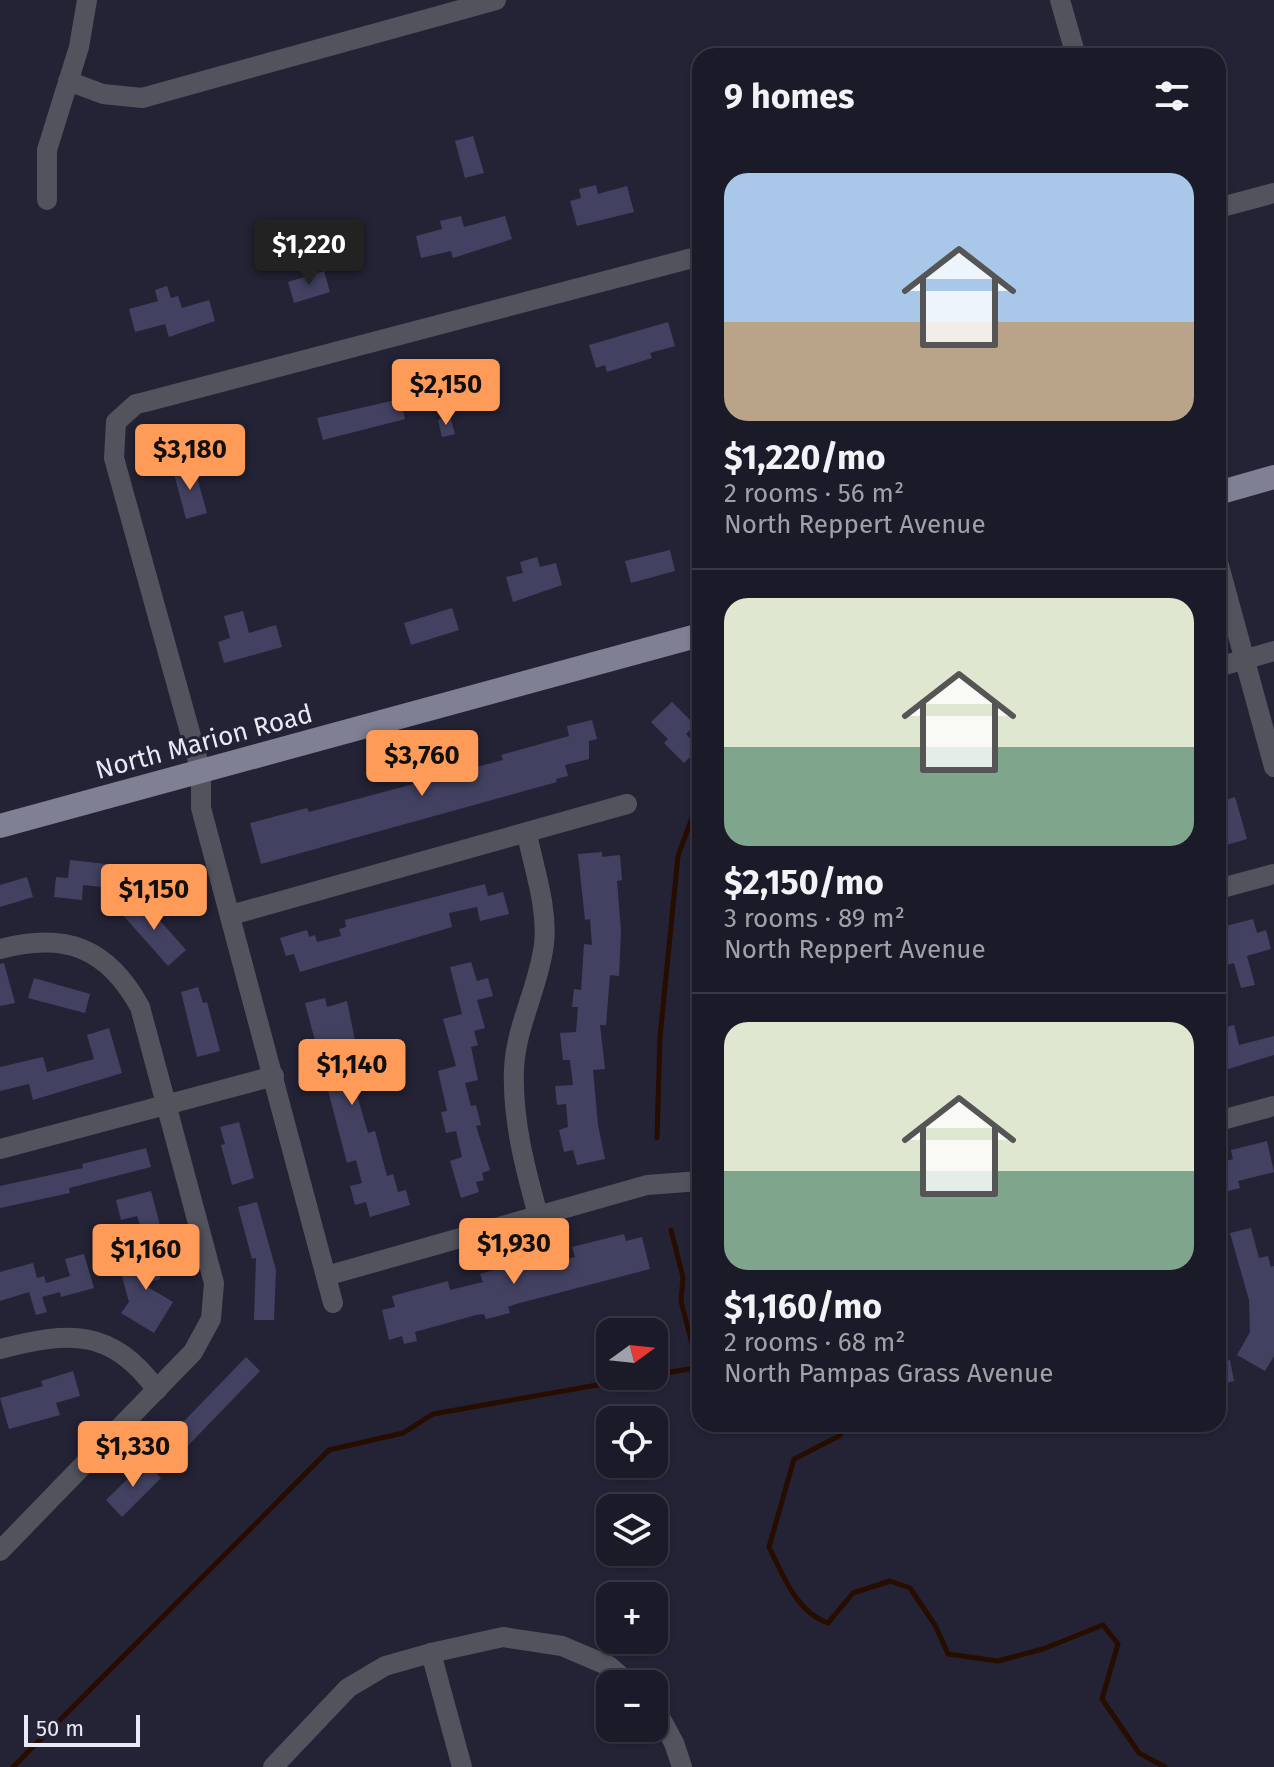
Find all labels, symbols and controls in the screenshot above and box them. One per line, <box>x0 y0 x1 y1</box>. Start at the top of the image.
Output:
icon: filters <box>1150 74 1194 118</box>
text: 9 homes <box>724 76 855 117</box>
pin: $1,220 <box>244 219 374 287</box>
icon: home <box>887 225 1031 369</box>
text: $1,220 <box>272 229 346 260</box>
pin: $2,150 <box>381 359 511 427</box>
text: $2,150 <box>410 369 482 400</box>
pin: $3,180 <box>125 424 255 492</box>
text: $3,180 <box>153 434 227 465</box>
text: $1,220/mo <box>724 437 886 478</box>
text: 2 rooms · 56 m² <box>724 478 904 509</box>
text: North Reppert Avenue <box>724 509 986 540</box>
icon: home <box>887 650 1031 794</box>
street label: North Marion Road <box>92 698 316 786</box>
pin: $3,760 <box>357 730 487 798</box>
text: $3,760 <box>384 740 460 771</box>
text: $2,150/mo <box>724 862 884 903</box>
pin: $1,150 <box>89 864 219 932</box>
text: $1,150 <box>119 874 189 905</box>
text: 3 rooms · 89 m² <box>724 903 905 934</box>
text: North Reppert Avenue <box>724 934 986 965</box>
pin: $1,140 <box>287 1039 417 1107</box>
text: $1,140 <box>316 1049 388 1080</box>
icon: home <box>887 1074 1031 1218</box>
pin: $1,930 <box>449 1218 579 1286</box>
pin: $1,160 <box>81 1224 211 1292</box>
text: $1,930 <box>477 1228 551 1259</box>
text: $1,160 <box>111 1234 181 1265</box>
text: $1,160/mo <box>724 1286 882 1327</box>
north arrow <box>596 1318 668 1390</box>
map controls <box>596 1318 668 1742</box>
text: 2 rooms · 68 m² <box>724 1327 905 1358</box>
text: North Pampas Grass Avenue <box>724 1358 1053 1389</box>
button: locate <box>596 1406 668 1478</box>
pin: $1,330 <box>68 1421 198 1489</box>
text: $1,330 <box>96 1431 170 1462</box>
button: layers <box>596 1494 668 1566</box>
button: + <box>596 1582 668 1654</box>
button: − <box>596 1670 668 1742</box>
scale bar <box>24 1711 140 1747</box>
text: 50 m <box>36 1715 84 1742</box>

